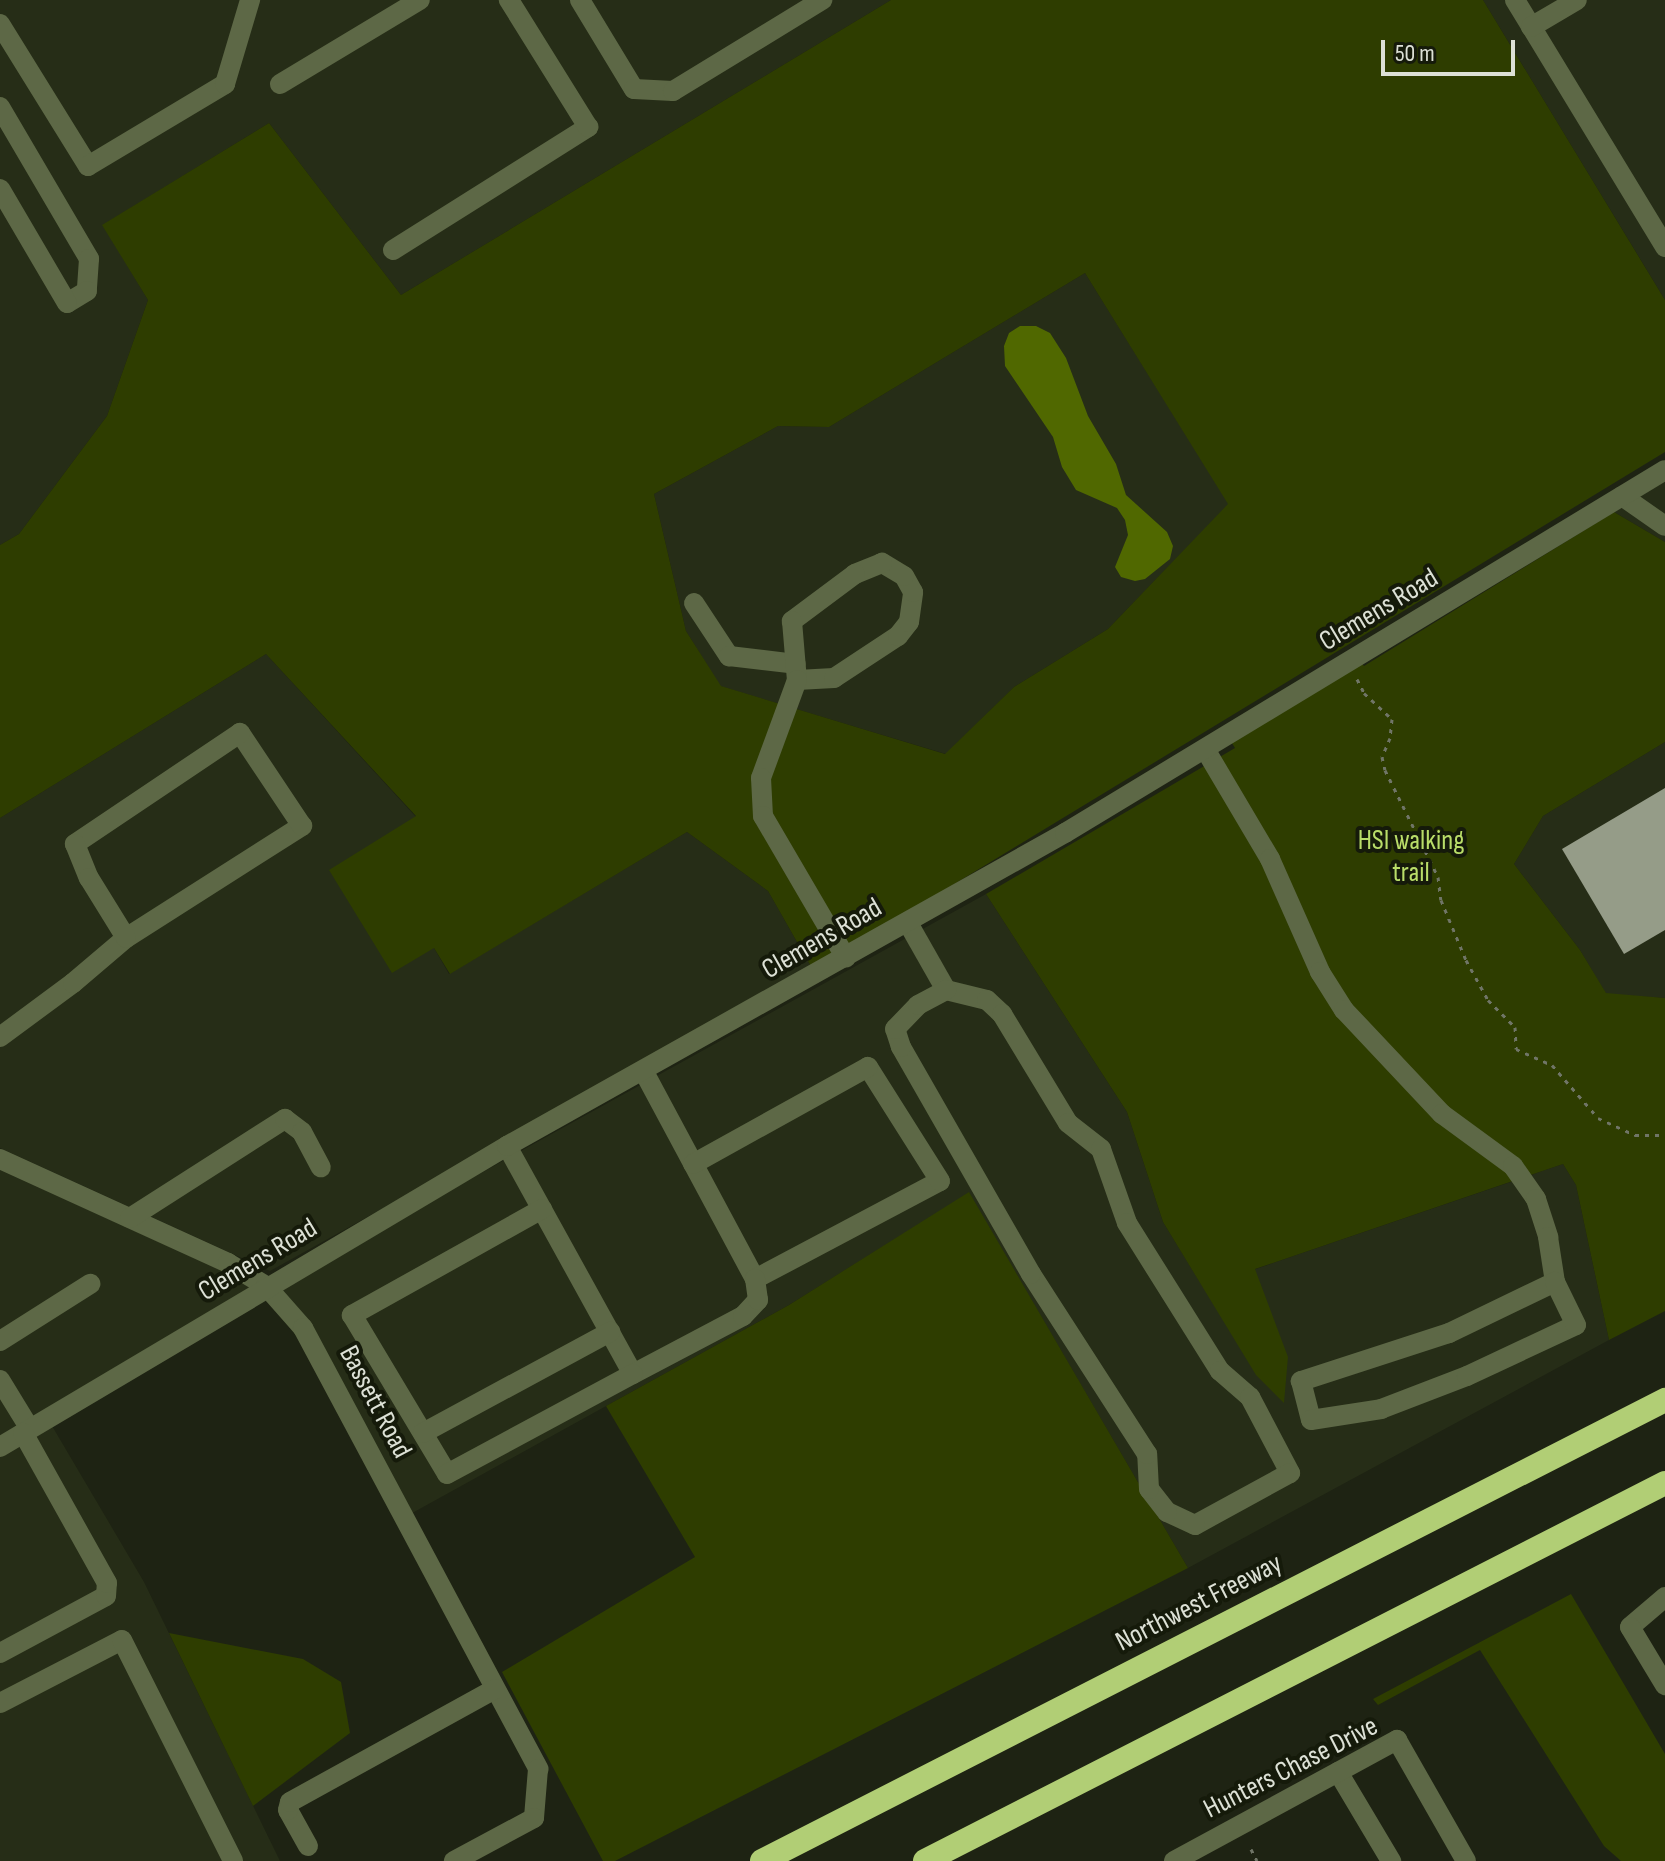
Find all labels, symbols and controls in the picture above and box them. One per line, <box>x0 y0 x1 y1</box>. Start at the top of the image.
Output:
scale bar <box>1385 24 1519 74</box>
text: 50 m <box>1395 39 1435 68</box>
street label: Clemens Road <box>1314 562 1444 658</box>
park label: HSI walking trail <box>1358 824 1464 890</box>
street label: Clemens Road <box>756 891 888 987</box>
street label: Clemens Road <box>193 1212 323 1308</box>
street label: Bassett Road <box>331 1340 419 1464</box>
street label: Northwest Freeway <box>1110 1547 1288 1659</box>
street label: Hunters Chase Drive <box>1198 1710 1384 1826</box>

